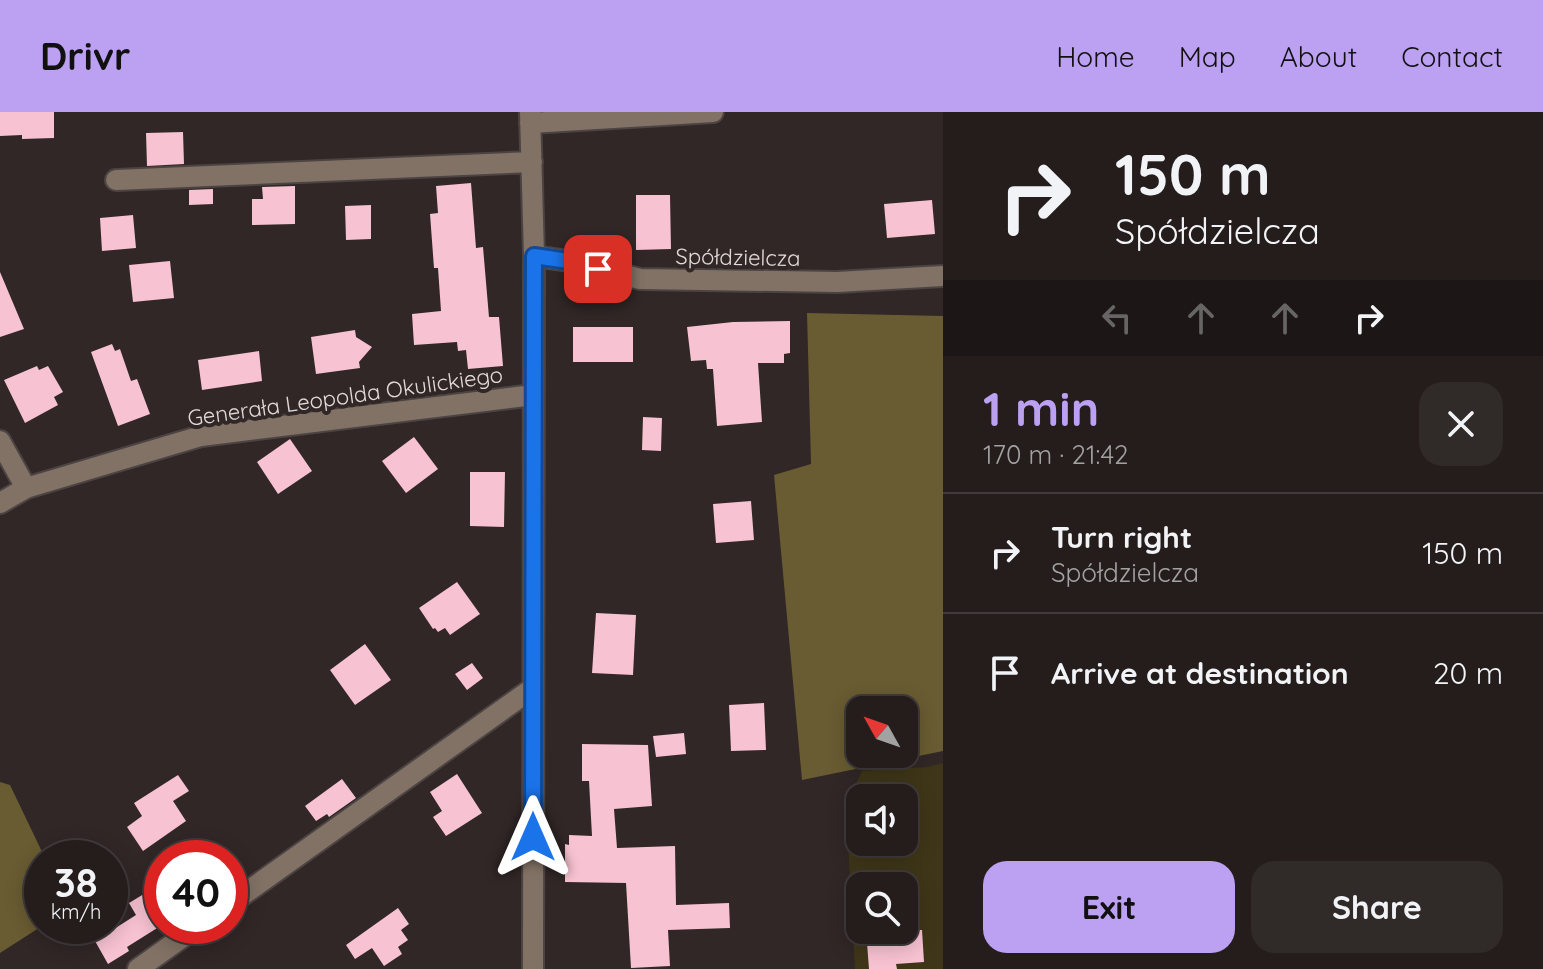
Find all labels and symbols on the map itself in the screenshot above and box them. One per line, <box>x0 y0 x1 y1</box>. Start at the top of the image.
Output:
pin <box>564 235 632 303</box>
street label: Spółdzielcza <box>675 242 801 272</box>
street label: Generała Leopolda Okulickiego <box>186 360 504 432</box>
north arrow <box>846 696 918 768</box>
position arrow <box>491 795 575 879</box>
speed limit sign: 40 <box>144 840 248 944</box>

